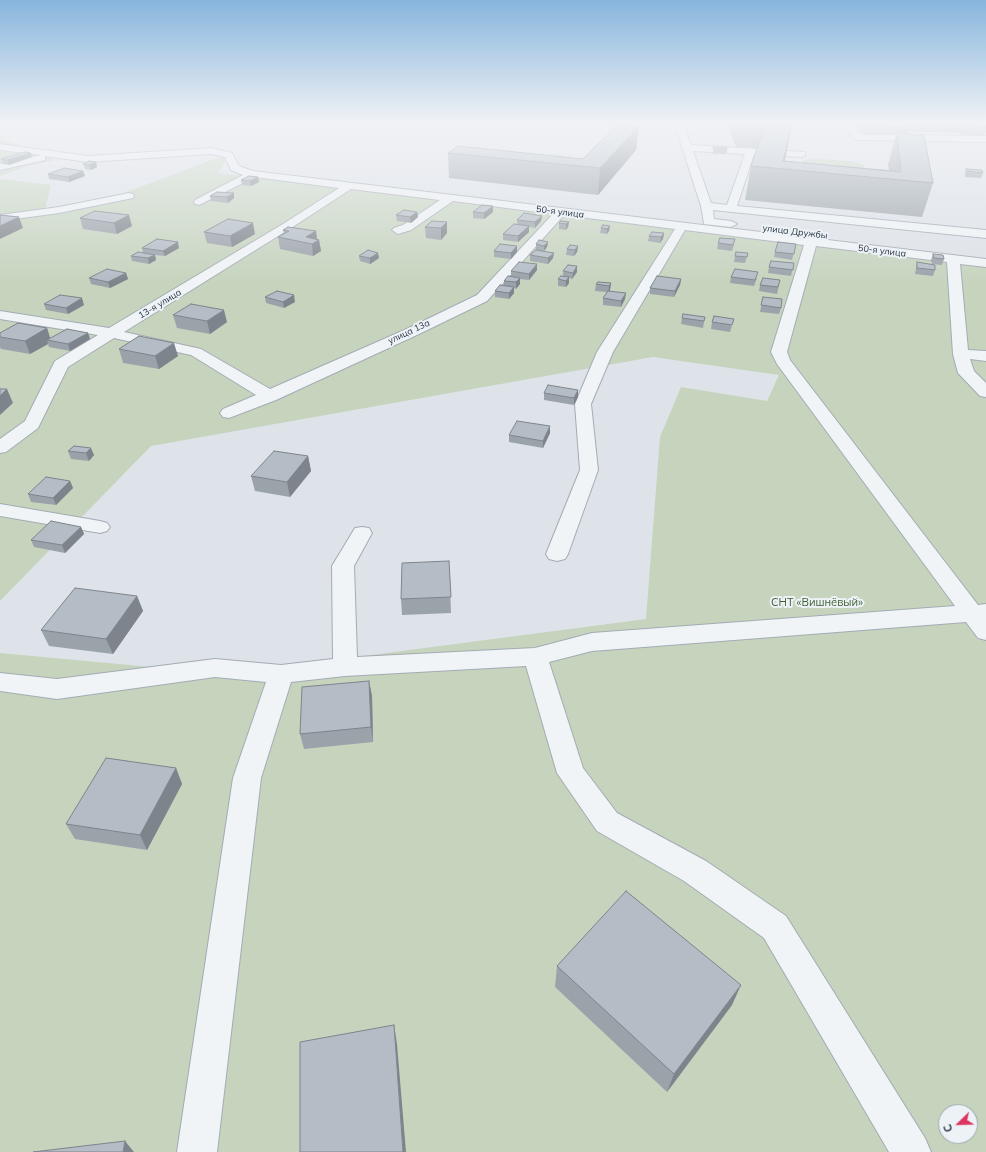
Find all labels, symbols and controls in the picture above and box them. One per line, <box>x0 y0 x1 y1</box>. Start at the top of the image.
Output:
street label: 50-я улица <box>535 204 585 220</box>
street label: улица Дружбы <box>762 223 828 241</box>
street label: 50-я улица <box>857 243 907 259</box>
street label: 13-я улица <box>137 287 183 321</box>
street label: улица 13а <box>386 318 432 346</box>
park label: СНТ «Вишнёвый» <box>771 596 863 610</box>
north arrow <box>938 1104 978 1144</box>
text: С <box>940 1122 956 1135</box>

